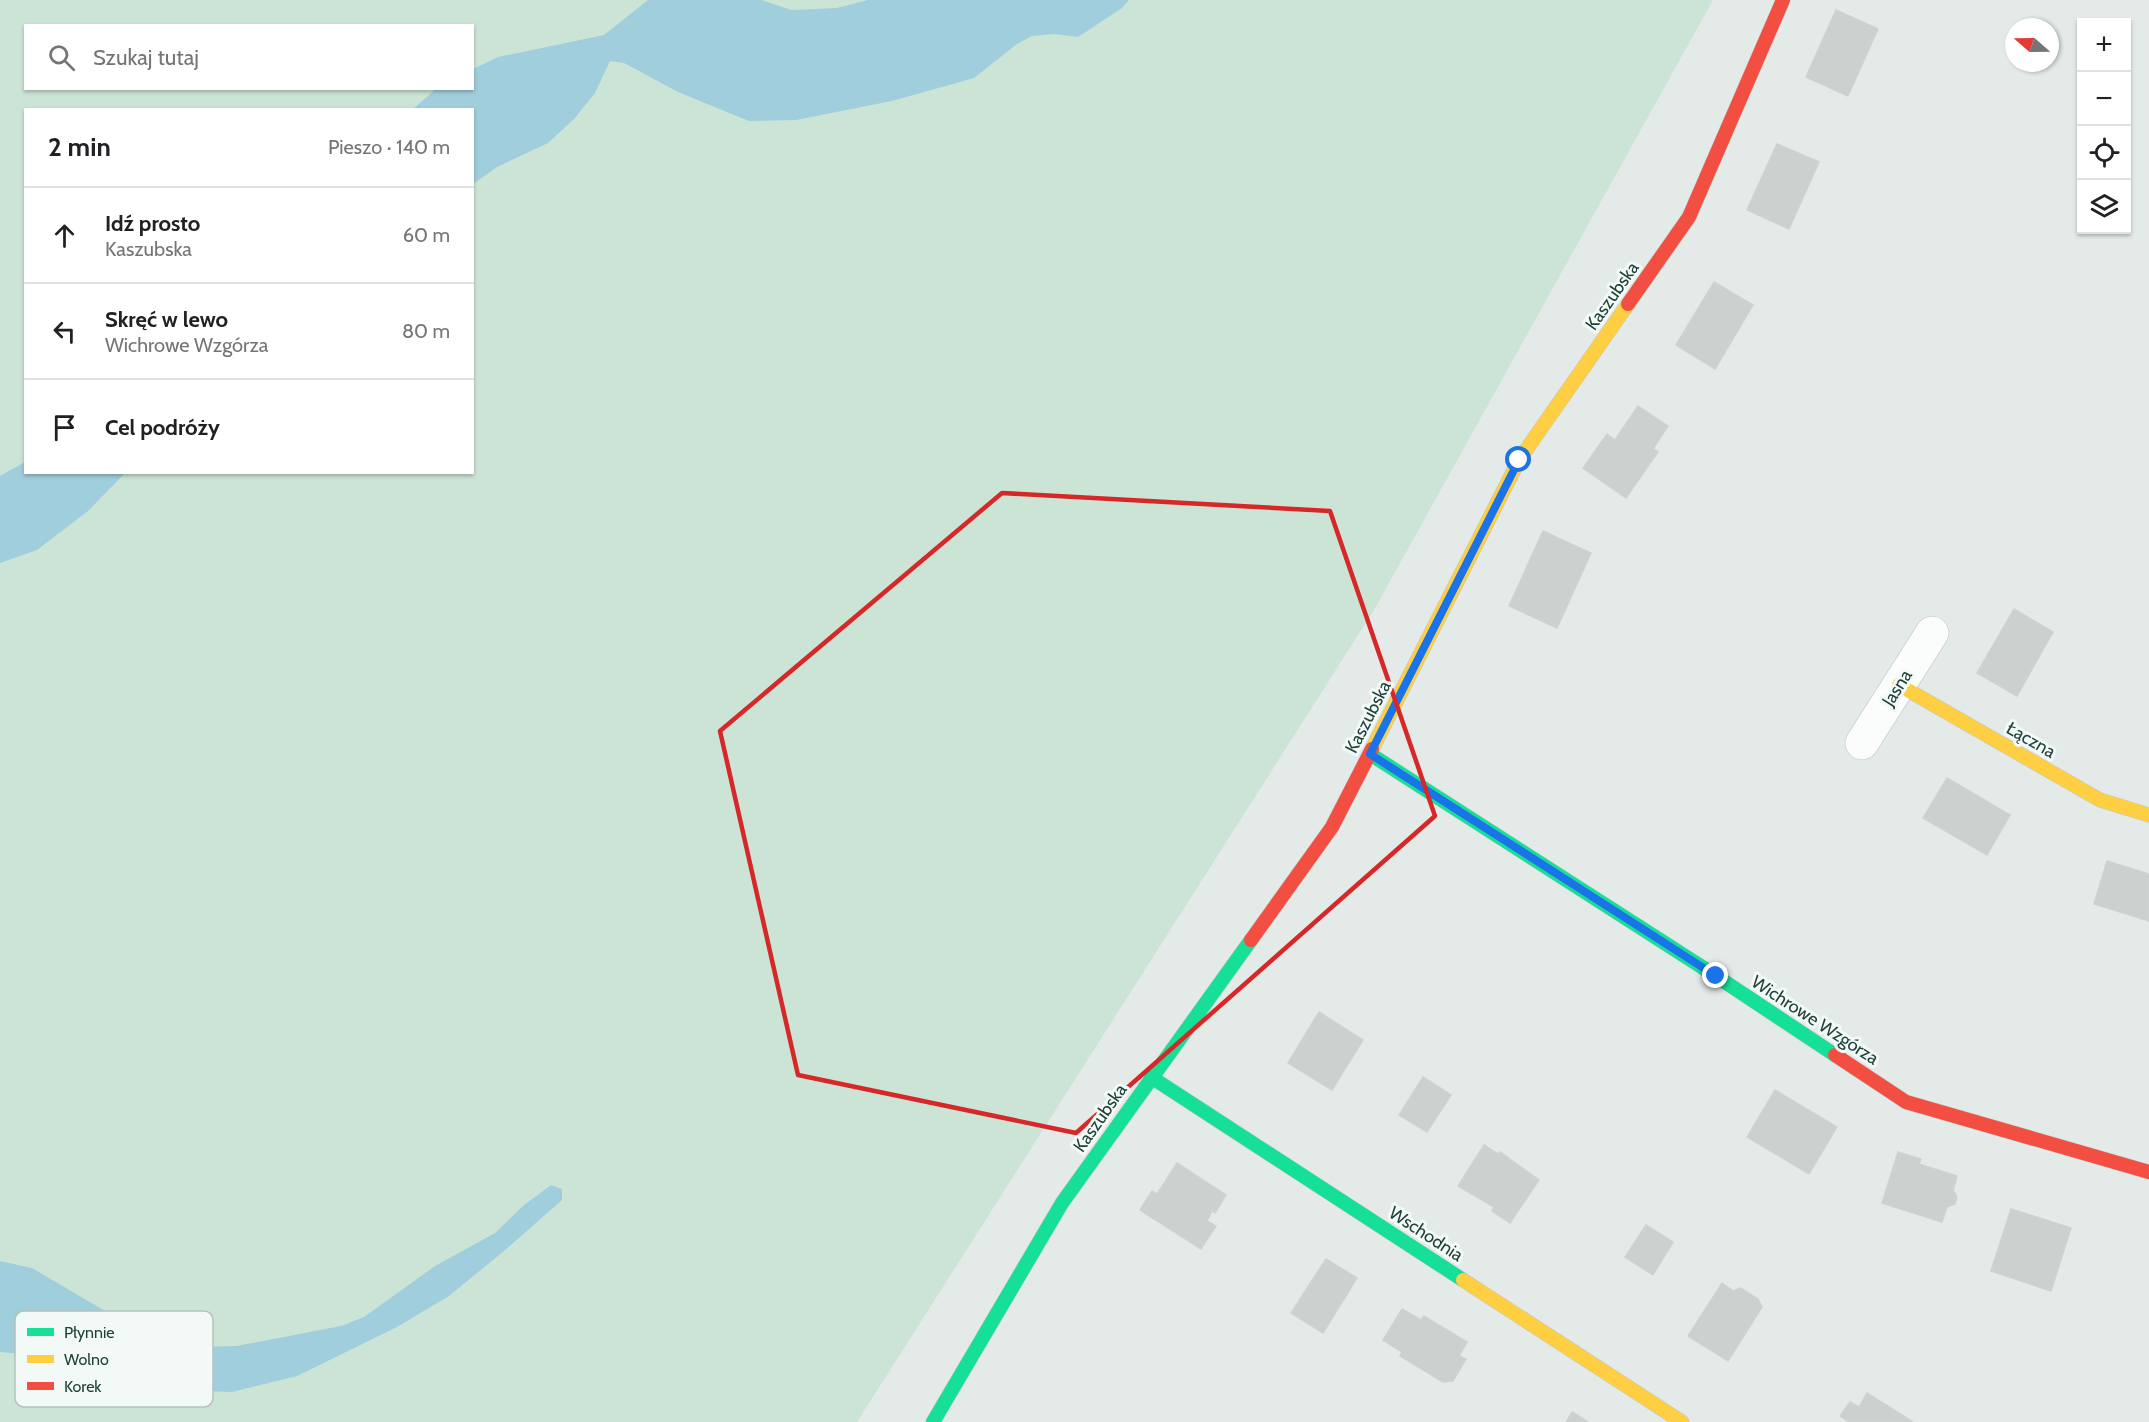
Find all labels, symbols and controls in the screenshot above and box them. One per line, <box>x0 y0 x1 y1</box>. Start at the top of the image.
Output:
north arrow <box>2005 18 2059 72</box>
map controls <box>2077 18 2131 234</box>
button: + <box>2077 18 2131 72</box>
search box <box>24 24 474 90</box>
icon: search <box>45 41 78 74</box>
text: Szukaj tutaj <box>93 44 199 71</box>
button: − <box>2077 72 2131 126</box>
button: locate <box>2077 126 2131 180</box>
text: 2 min <box>48 131 111 163</box>
text: Pieszo · 140 m <box>328 135 450 159</box>
button: layers <box>2077 180 2131 234</box>
text: Idź prosto <box>105 210 200 237</box>
icon: ahead <box>48 219 81 252</box>
text: 60 m <box>403 223 450 247</box>
text: Kaszubska <box>105 237 192 261</box>
street label: Kaszubska <box>1581 257 1644 334</box>
text: Skręć w lewo <box>105 306 228 333</box>
icon: left <box>48 315 81 348</box>
text: 80 m <box>402 319 450 343</box>
text: Wichrowe Wzgórza <box>105 333 268 357</box>
icon: arrive <box>48 411 81 444</box>
text: Cel podróży <box>105 414 220 441</box>
route start <box>1505 446 1531 472</box>
street label: Jasna <box>1877 665 1917 711</box>
street label: Kaszubska <box>1340 677 1396 757</box>
street label: Łączna <box>2003 717 2060 763</box>
route end <box>1702 962 1728 988</box>
street label: Wichrowe Wzgórza <box>1747 971 1883 1069</box>
street label: Kaszubska <box>1069 1079 1132 1156</box>
street label: Wschodnia <box>1385 1202 1468 1266</box>
legend <box>15 1311 213 1407</box>
text: Płynnie <box>64 1323 114 1342</box>
text: Wolno <box>64 1350 109 1369</box>
text: Korek <box>64 1377 102 1396</box>

